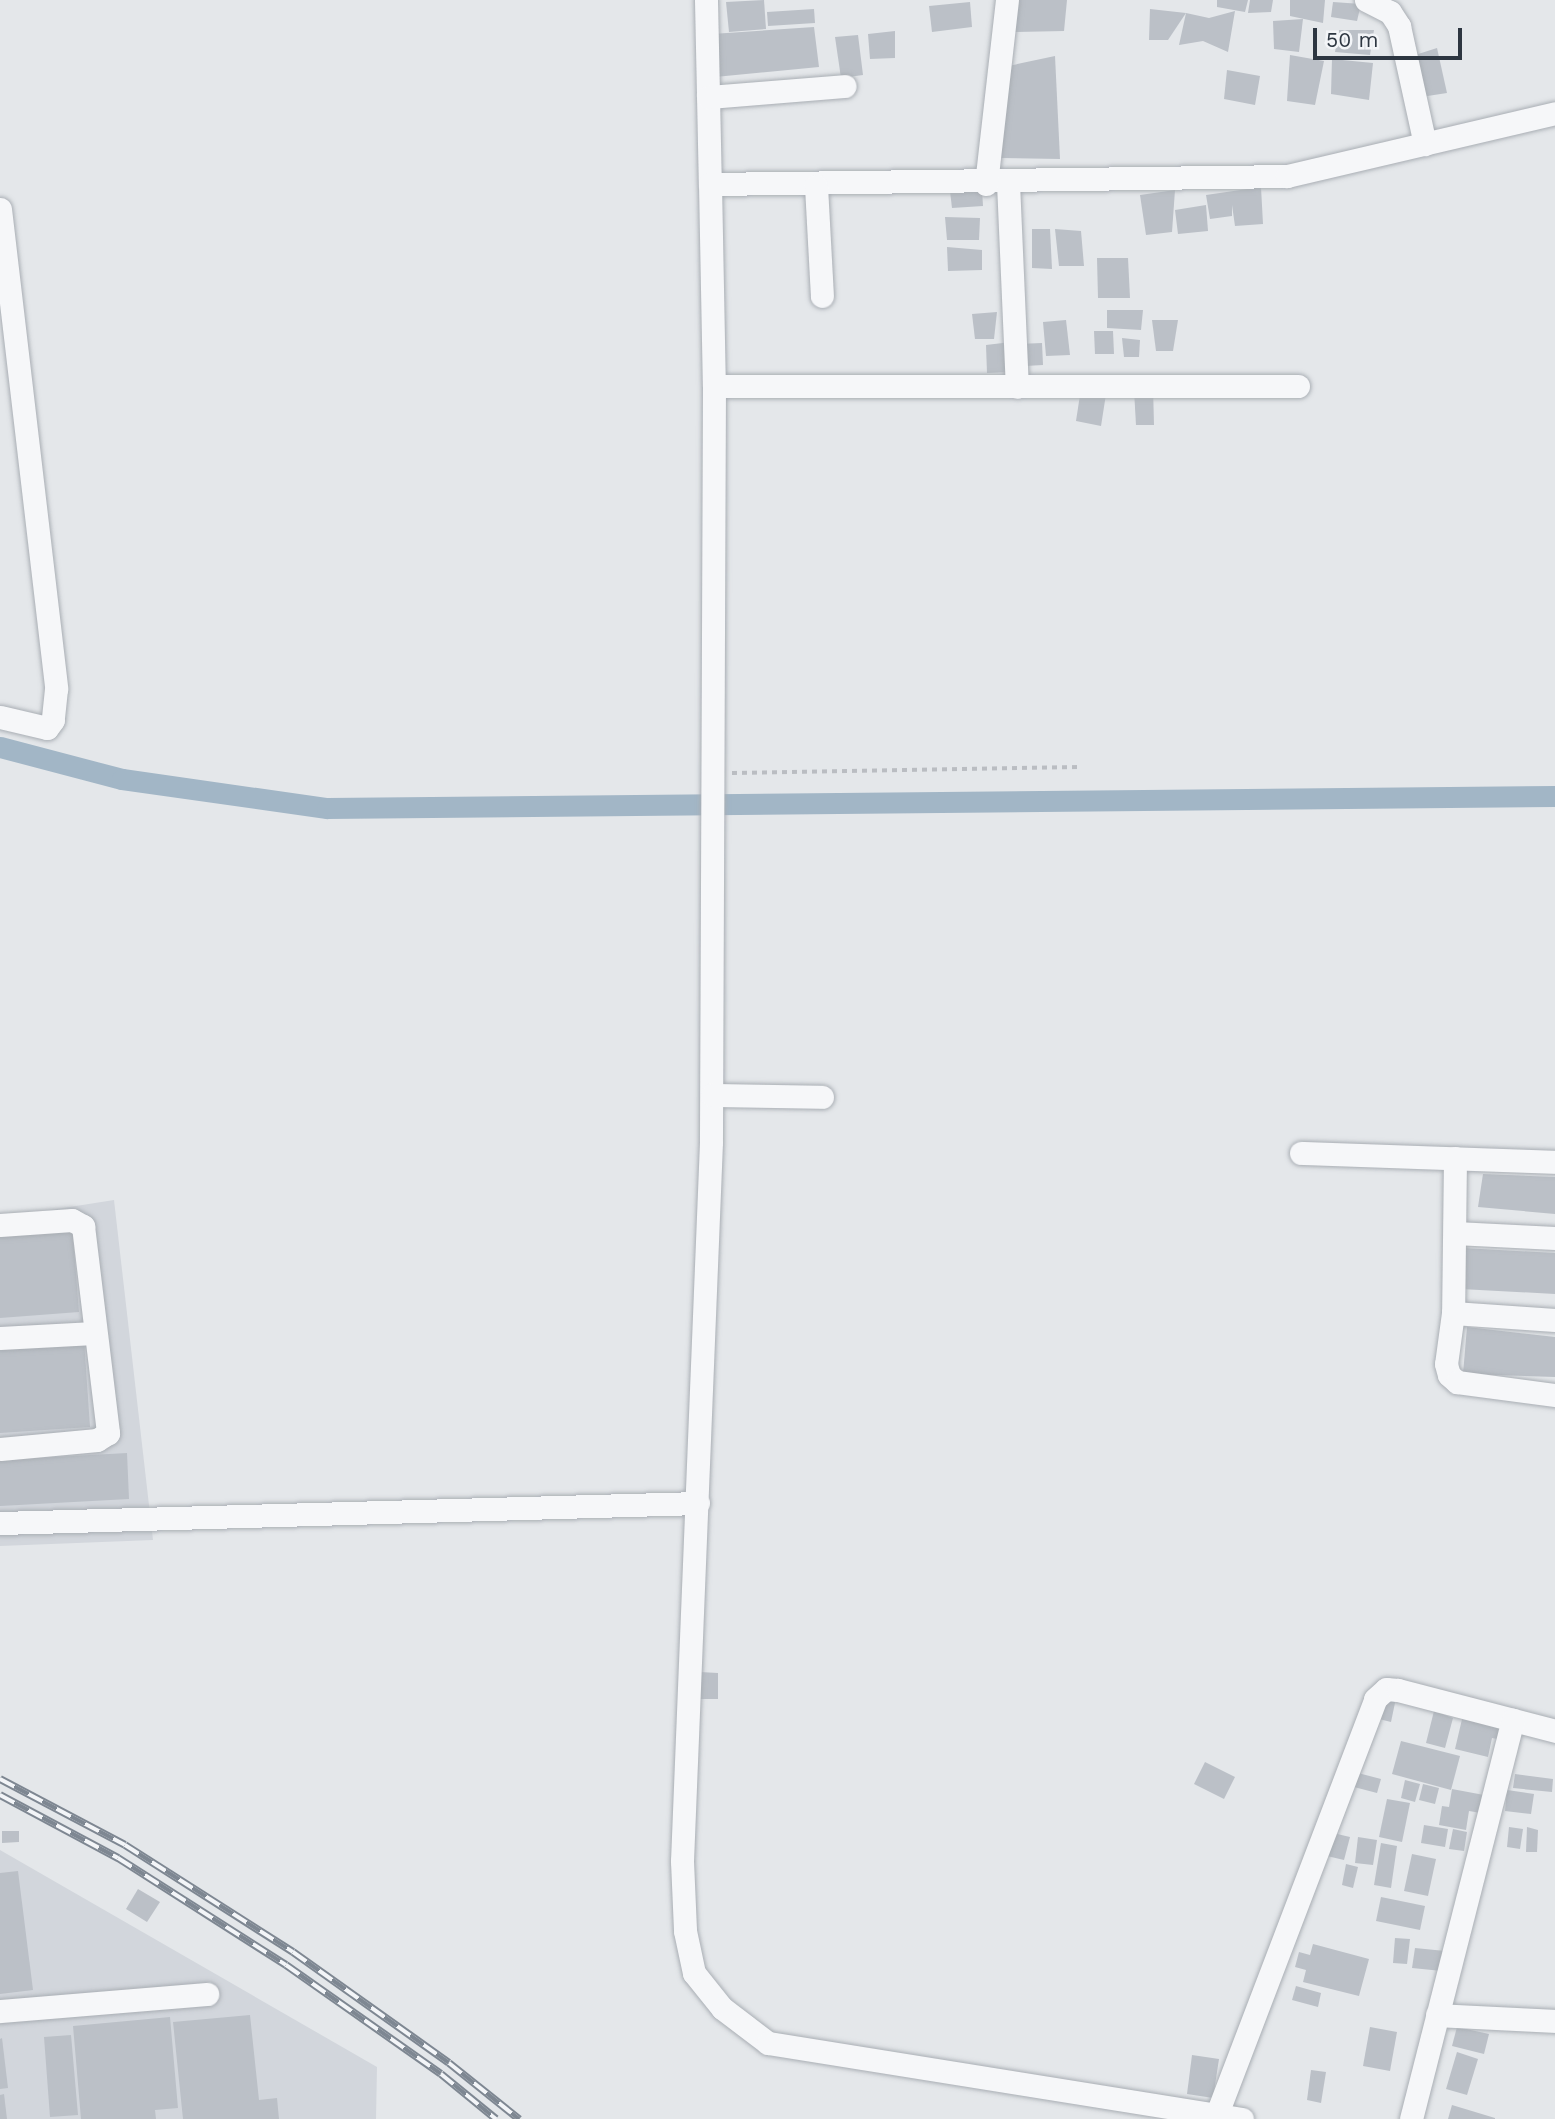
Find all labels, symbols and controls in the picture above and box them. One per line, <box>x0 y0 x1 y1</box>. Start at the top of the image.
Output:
scale bar <box>1317 14 1466 58</box>
text: 50 m <box>1326 27 1378 52</box>

